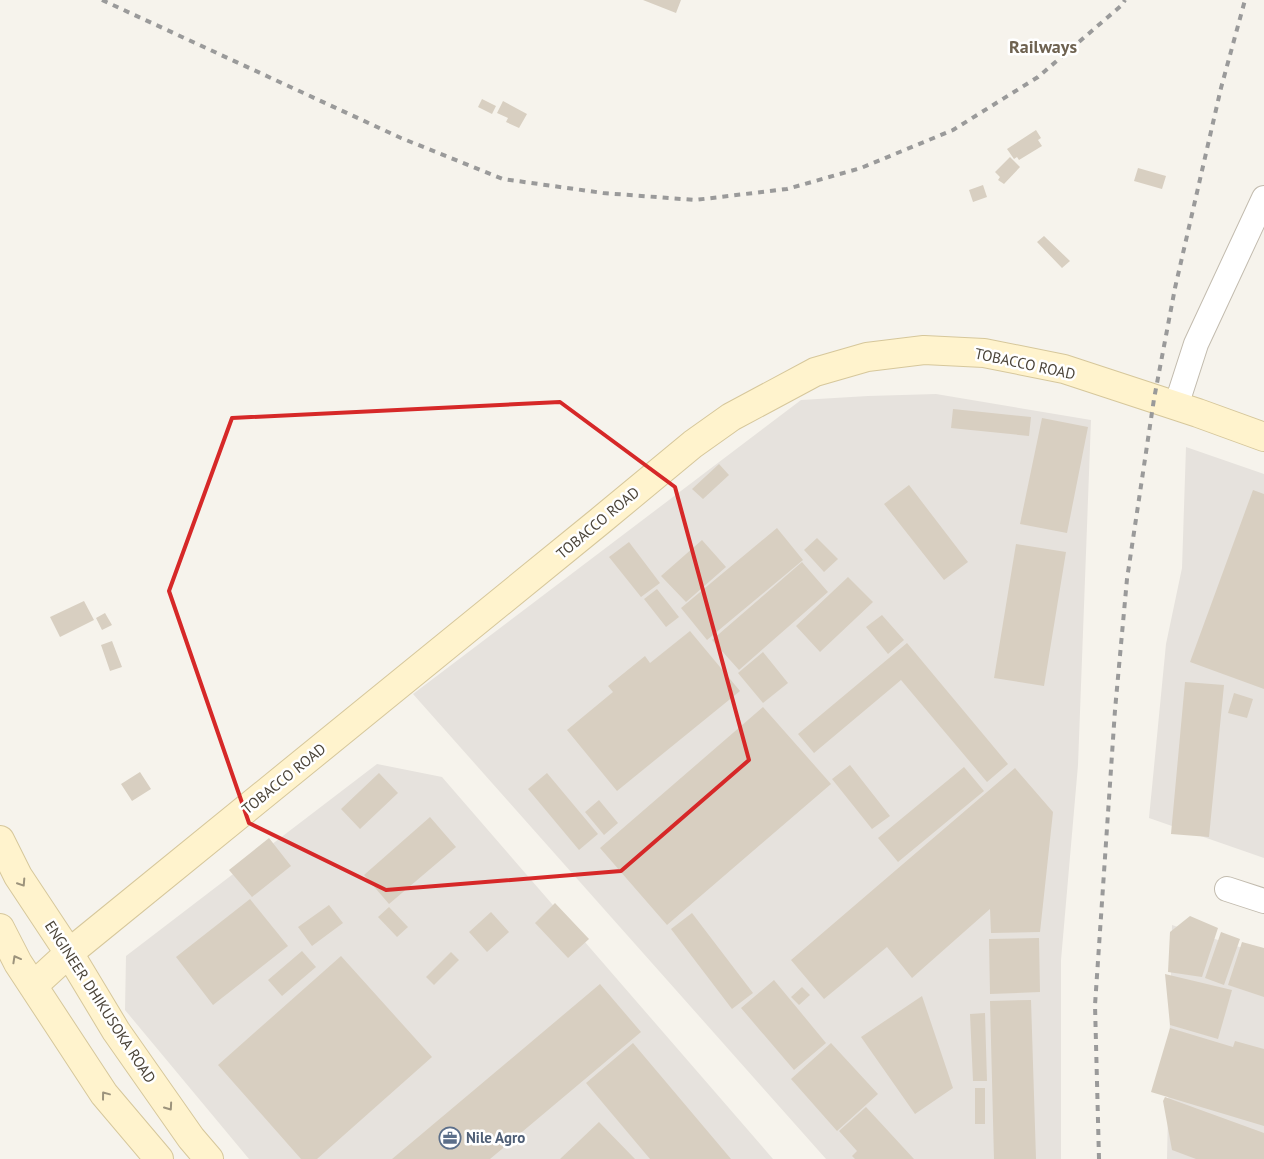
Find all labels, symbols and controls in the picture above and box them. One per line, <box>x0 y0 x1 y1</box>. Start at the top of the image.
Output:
district label: Railways <box>1009 35 1077 58</box>
street label: TOBACCO ROAD <box>973 344 1077 383</box>
street label: TOBACCO ROAD <box>552 482 643 563</box>
street label: TOBACCO ROAD <box>238 739 329 818</box>
one-way arrow <box>16 877 25 887</box>
street label: ENGINEER DHIKUSOKA ROAD <box>41 917 160 1086</box>
one-way arrow <box>13 955 23 964</box>
one-way arrow <box>103 1092 111 1101</box>
one-way arrow <box>163 1101 172 1110</box>
office icon: Nile Agro <box>438 1126 462 1150</box>
place label: Nile Agro <box>466 1128 525 1147</box>

